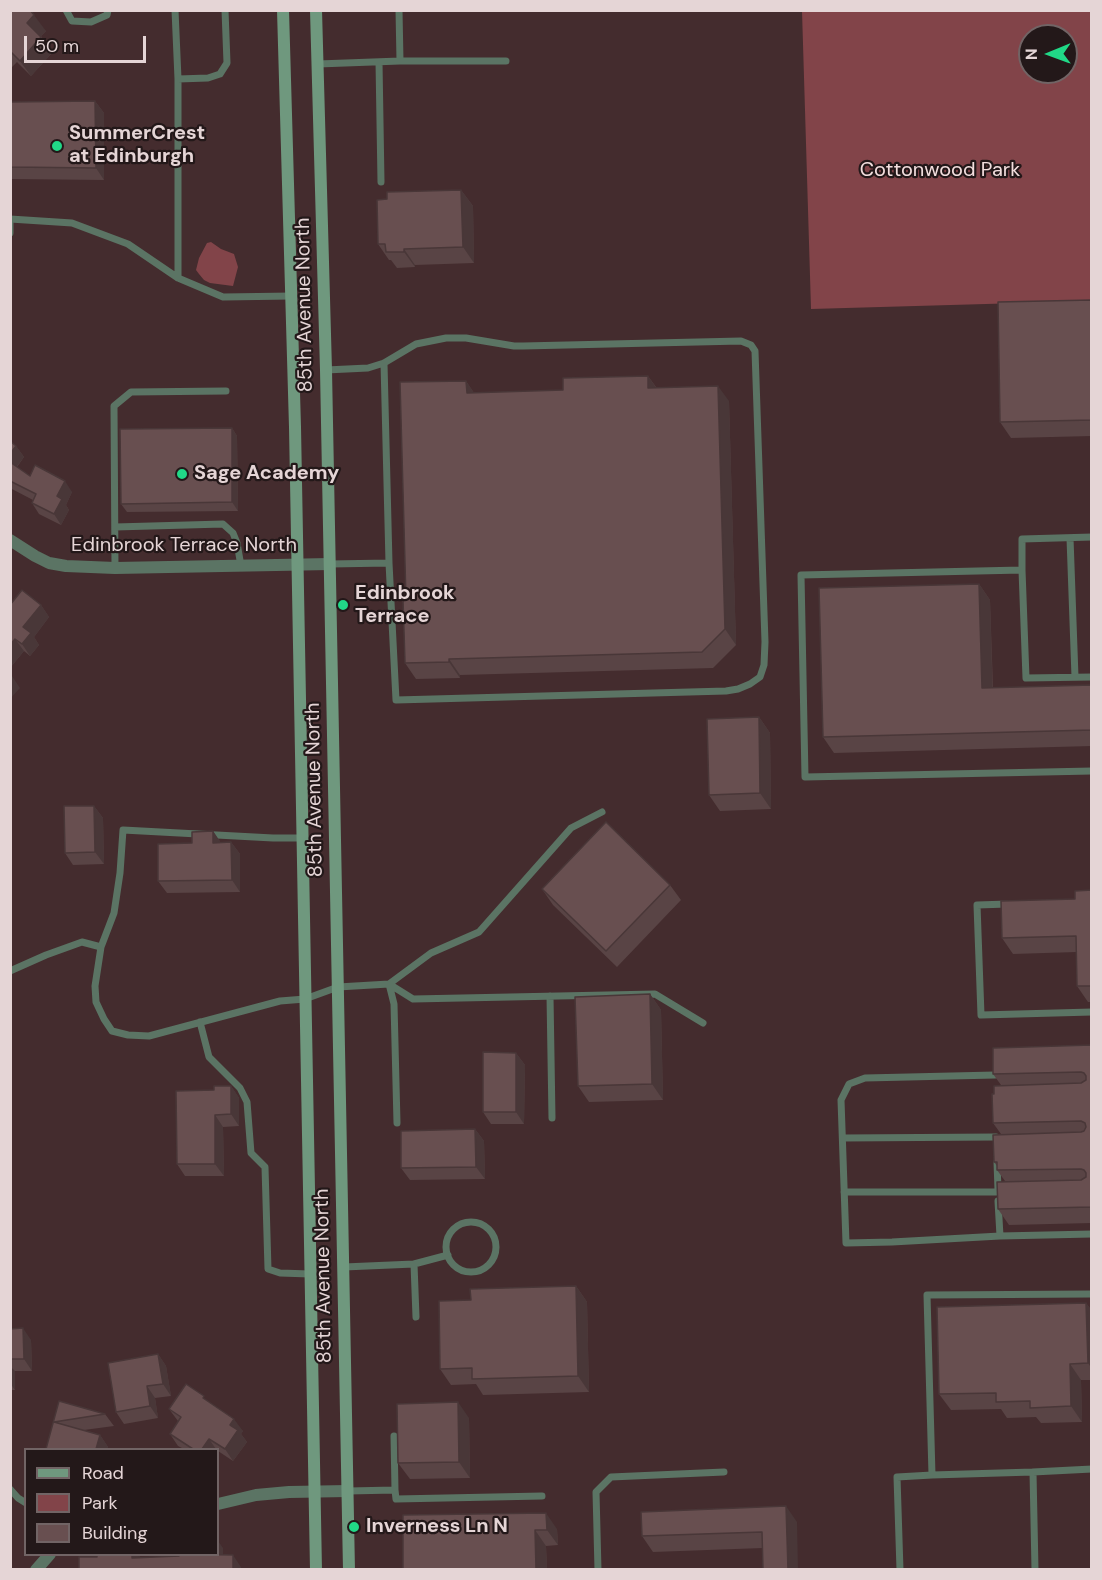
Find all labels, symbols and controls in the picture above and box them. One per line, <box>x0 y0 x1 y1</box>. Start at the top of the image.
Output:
scale bar <box>27 24 148 62</box>
north arrow <box>1018 24 1078 84</box>
text: 50 m <box>35 34 79 58</box>
text: N <box>1021 48 1042 60</box>
place label: SummerCrest at Edinburgh <box>69 122 205 169</box>
marker: SummerCrest at Edinburgh <box>50 139 64 153</box>
park label: Cottonwood Park <box>860 159 1020 183</box>
street label: 85th Avenue North <box>291 217 319 393</box>
place label: Sage Academy <box>194 462 339 486</box>
marker: Sage Academy <box>175 467 189 481</box>
street label: Edinbrook Terrace North <box>71 534 297 558</box>
place label: Edinbrook Terrace <box>355 582 455 629</box>
marker: Edinbrook Terrace <box>336 598 350 612</box>
street label: 85th Avenue North <box>301 702 329 878</box>
street label: 85th Avenue North <box>310 1188 338 1364</box>
legend <box>24 1448 219 1556</box>
text: Road <box>82 1461 124 1485</box>
text: Park <box>82 1491 118 1515</box>
place label: Inverness Ln N <box>366 1515 508 1539</box>
marker: Inverness Ln N <box>347 1520 361 1534</box>
text: Building <box>82 1521 147 1545</box>

